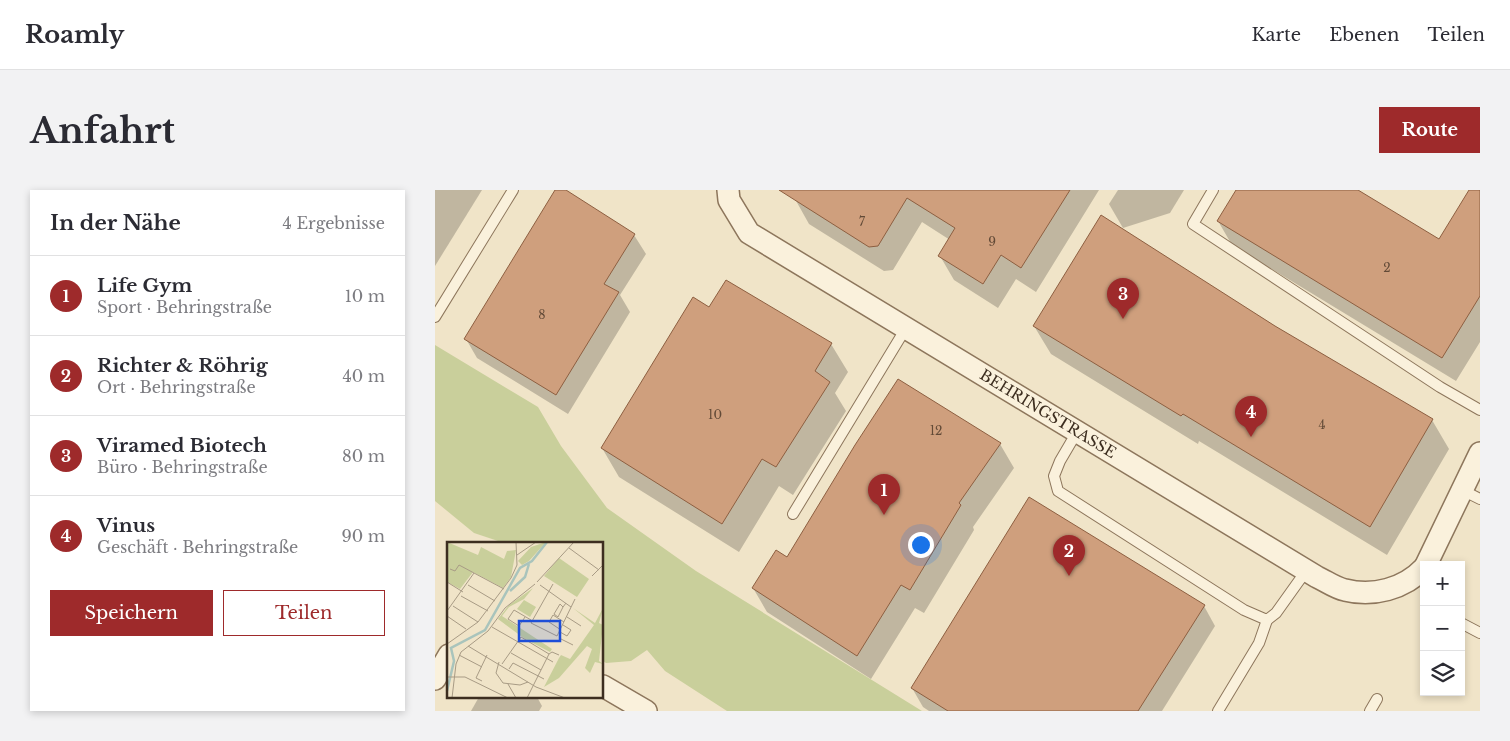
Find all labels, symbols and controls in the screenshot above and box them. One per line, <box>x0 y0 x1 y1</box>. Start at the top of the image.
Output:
text: Roamly <box>25 20 124 49</box>
text: Karte <box>1251 24 1301 46</box>
text: Ebenen <box>1329 24 1399 46</box>
text: Teilen <box>1427 24 1485 46</box>
button: Route <box>1379 107 1480 153</box>
text: Anfahrt <box>30 109 175 152</box>
text: In der Nähe <box>50 210 181 236</box>
text: 4 Ergebnisse <box>282 213 385 233</box>
house number: 7 <box>859 214 866 229</box>
house number: 9 <box>988 234 996 249</box>
house number: 2 <box>1383 260 1391 275</box>
text: Life Gym <box>97 274 192 297</box>
pin: 3 <box>1107 278 1139 319</box>
text: 1 <box>63 286 69 306</box>
text: 10 m <box>345 286 385 306</box>
text: Sport · Behringstraße <box>97 297 272 317</box>
house number: 8 <box>538 307 546 322</box>
text: Richter & Röhrig <box>97 354 268 377</box>
street label: BEHRINGSTRASSE <box>976 365 1120 462</box>
text: 2 <box>61 366 71 386</box>
text: 40 m <box>342 366 385 386</box>
text: Ort · Behringstraße <box>97 377 256 397</box>
pin: 4 <box>1235 396 1267 437</box>
house number: 10 <box>708 407 722 422</box>
house number: 4 <box>1318 417 1326 432</box>
house number: 12 <box>930 423 942 438</box>
text: Viramed Biotech <box>97 434 267 457</box>
text: 3 <box>61 446 71 466</box>
text: 80 m <box>342 446 385 466</box>
text: Büro · Behringstraße <box>97 457 268 477</box>
pin: 1 <box>868 474 900 515</box>
text: Vinus <box>97 514 155 537</box>
text: 4 <box>61 526 71 546</box>
text: 90 m <box>342 526 385 546</box>
your location <box>908 532 934 558</box>
pin: 2 <box>1053 535 1085 576</box>
text: Geschäft · Behringstraße <box>97 537 298 557</box>
inset map <box>447 542 604 698</box>
map controls <box>1420 561 1465 696</box>
button: + <box>1420 561 1465 606</box>
button: Speichern <box>50 590 213 636</box>
button: Teilen <box>223 590 385 636</box>
button: − <box>1420 606 1465 651</box>
button: layers <box>1420 651 1465 696</box>

